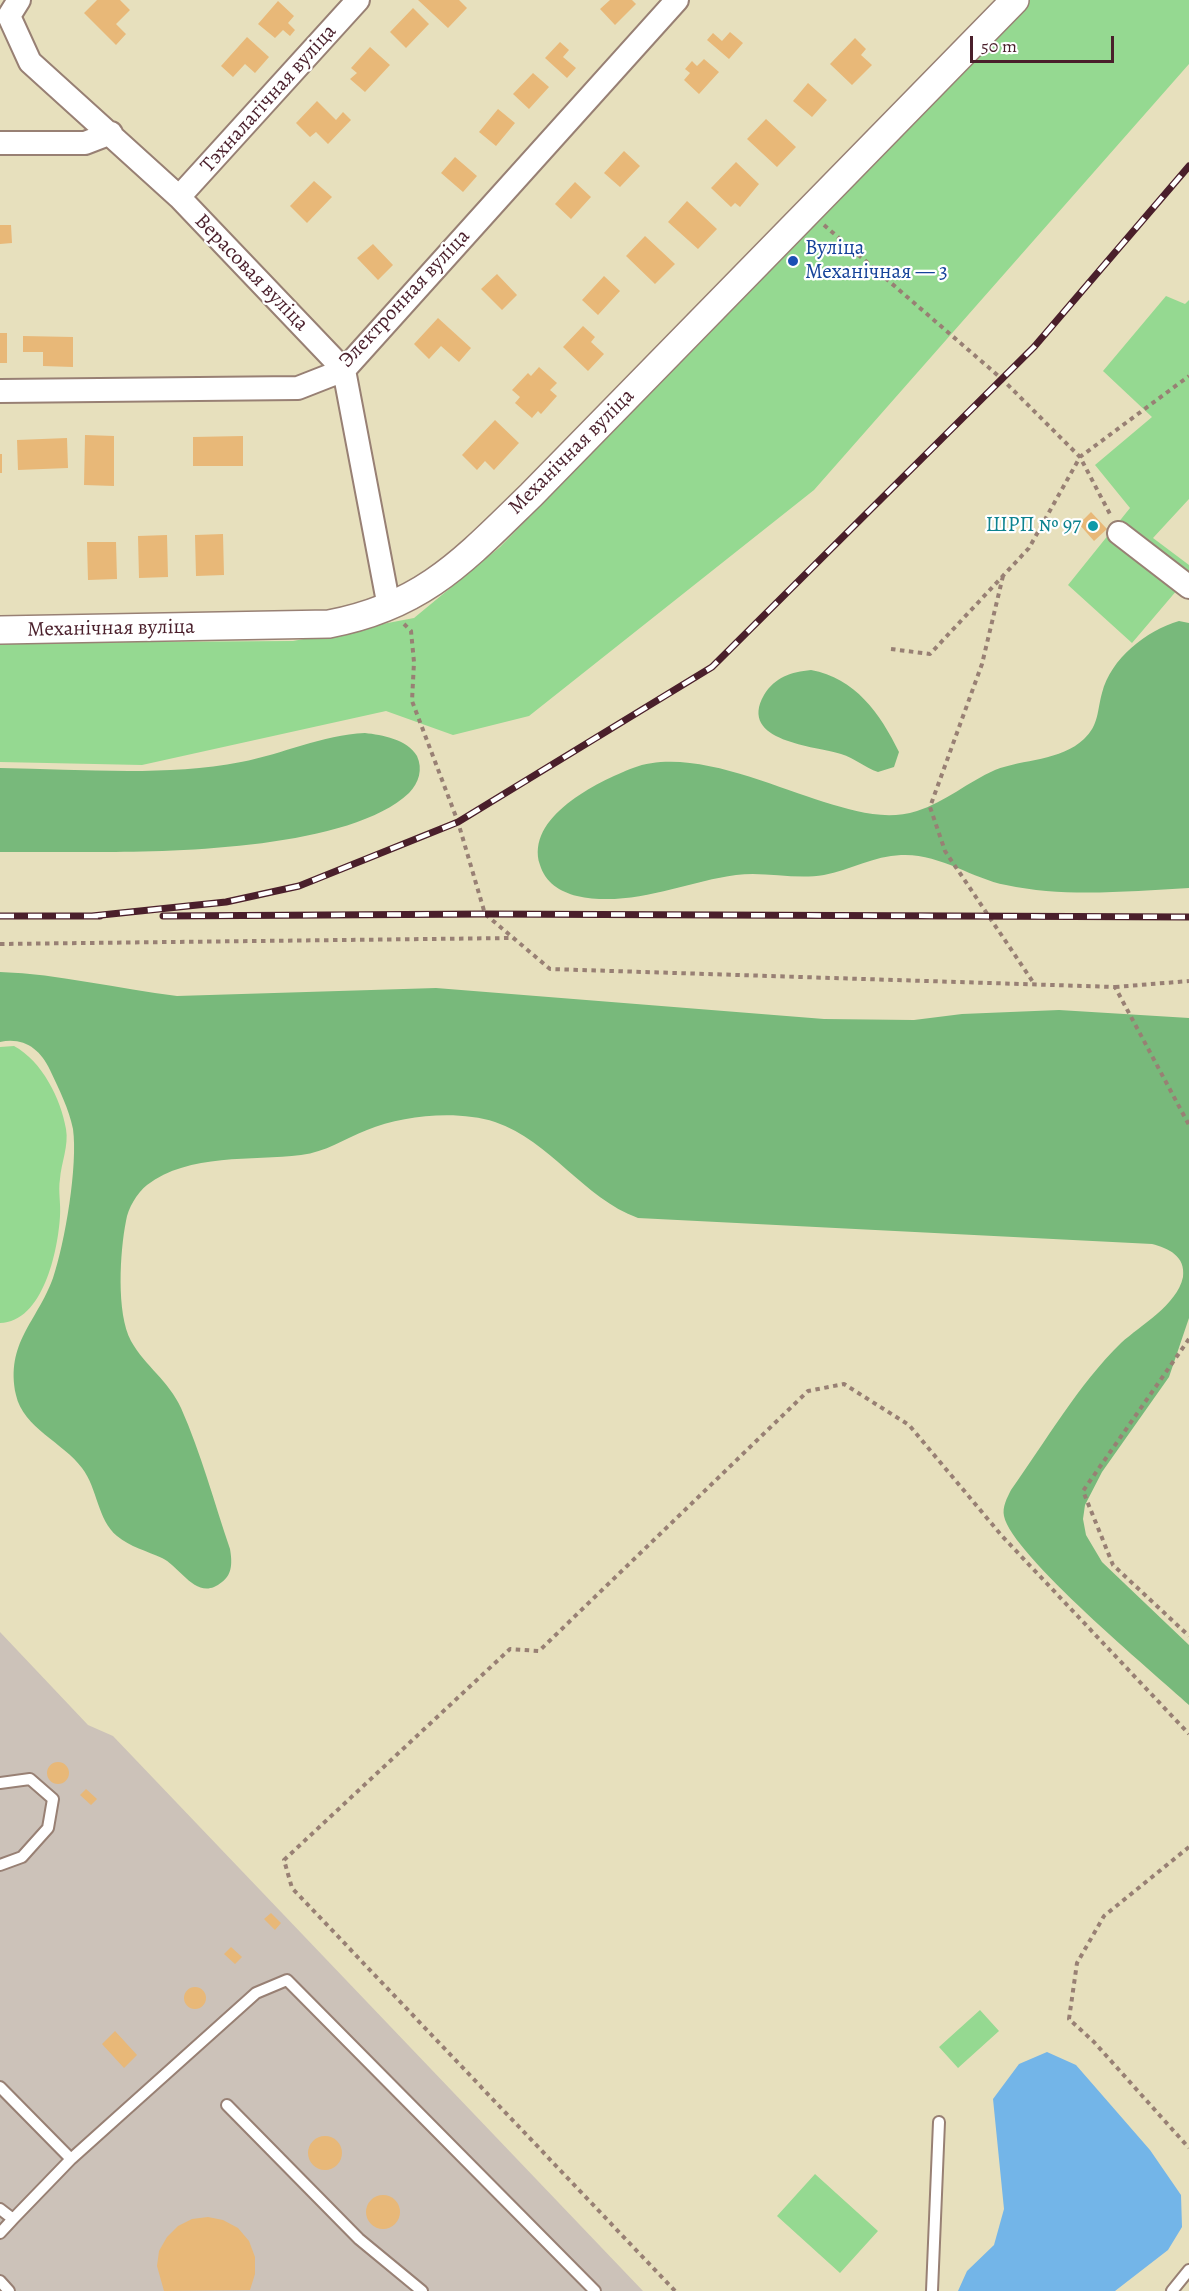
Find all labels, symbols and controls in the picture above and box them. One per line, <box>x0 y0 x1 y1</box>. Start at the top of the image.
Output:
street label: Тэхналагічная вуліца <box>196 20 342 178</box>
scale bar <box>973 24 1117 62</box>
text: 50 m <box>981 34 1017 58</box>
street label: Верасовая вуліца <box>189 209 313 337</box>
street label: Электронная вуліца <box>334 224 476 374</box>
place label: Вуліца Механічная — 3 <box>805 236 948 286</box>
marker: Вуліца Механічная — 3 <box>786 254 800 268</box>
street label: Механічная вуліца <box>504 384 640 520</box>
place label: ШРП № 97 <box>985 513 1081 539</box>
marker: ШРП № 97 <box>1086 519 1100 533</box>
street label: Механічная вуліца <box>27 615 195 643</box>

